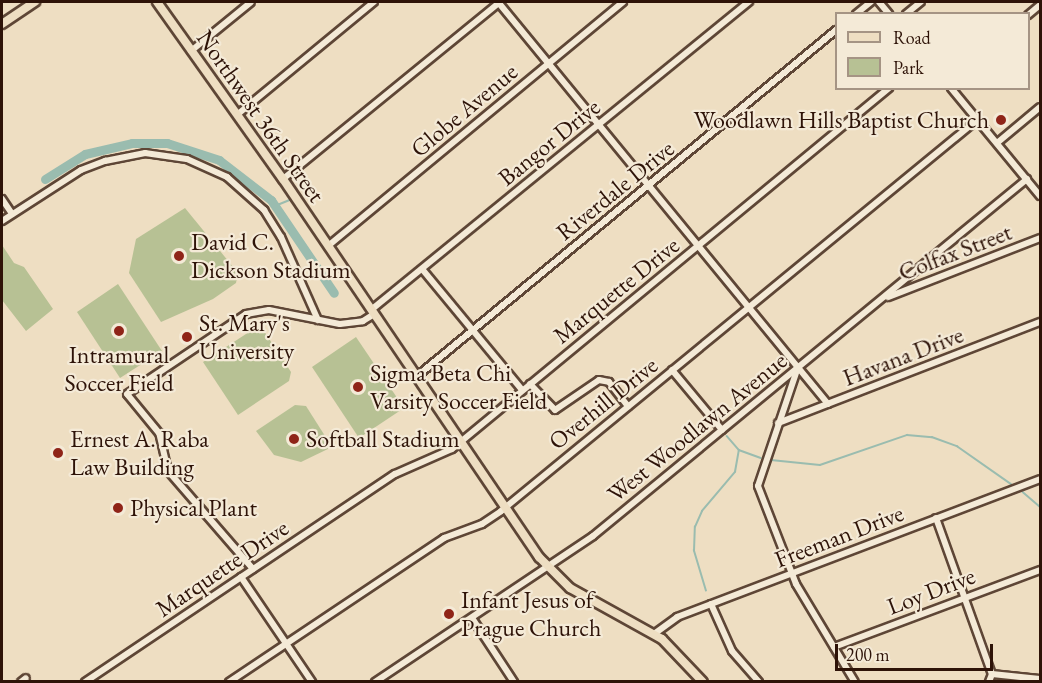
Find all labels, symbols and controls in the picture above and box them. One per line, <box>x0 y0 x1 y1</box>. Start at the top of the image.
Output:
legend <box>835 12 1030 90</box>
street label: Northwest 36th Street <box>191 24 331 208</box>
text: Road <box>893 26 931 49</box>
text: Park <box>893 56 924 79</box>
street label: Globe Avenue <box>405 57 523 163</box>
street label: Bangor Drive <box>492 92 606 192</box>
place label: Woodlawn Hills Baptist Church <box>694 106 989 134</box>
marker: Woodlawn Hills Baptist Church <box>994 113 1008 127</box>
street label: Riverdale Drive <box>550 134 680 246</box>
street label: Colfax Street <box>894 217 1016 287</box>
place label: David C. Dickson Stadium <box>191 228 351 284</box>
street label: Marquette Drive <box>547 230 685 350</box>
marker: David C. Dickson Stadium <box>172 249 186 263</box>
place label: St. Mary's University <box>199 309 294 365</box>
street label: Havana Drive <box>839 320 967 392</box>
marker: Intramural Soccer Field <box>112 324 126 338</box>
marker: St. Mary's University <box>180 330 194 344</box>
place label: Intramural Soccer Field <box>64 341 174 397</box>
street label: West Woodlawn Avenue <box>602 346 792 508</box>
street label: Overhill Drive <box>543 350 663 456</box>
place label: Sigma Beta Chi Varsity Soccer Field <box>370 359 547 415</box>
marker: Sigma Beta Chi Varsity Soccer Field <box>351 380 365 394</box>
place label: Ernest A. Raba Law Building <box>70 425 209 481</box>
place label: Softball Stadium <box>306 425 460 453</box>
marker: Softball Stadium <box>287 432 301 446</box>
marker: Ernest A. Raba Law Building <box>51 446 65 460</box>
place label: Physical Plant <box>130 494 257 522</box>
street label: Freeman Drive <box>770 498 908 574</box>
marker: Physical Plant <box>111 501 125 515</box>
street label: Marquette Drive <box>150 513 294 623</box>
street label: Loy Drive <box>883 561 979 621</box>
place label: Infant Jesus of Prague Church <box>461 586 601 642</box>
marker: Infant Jesus of Prague Church <box>442 607 456 621</box>
scale bar <box>838 632 996 670</box>
text: 200 m <box>846 643 890 666</box>

